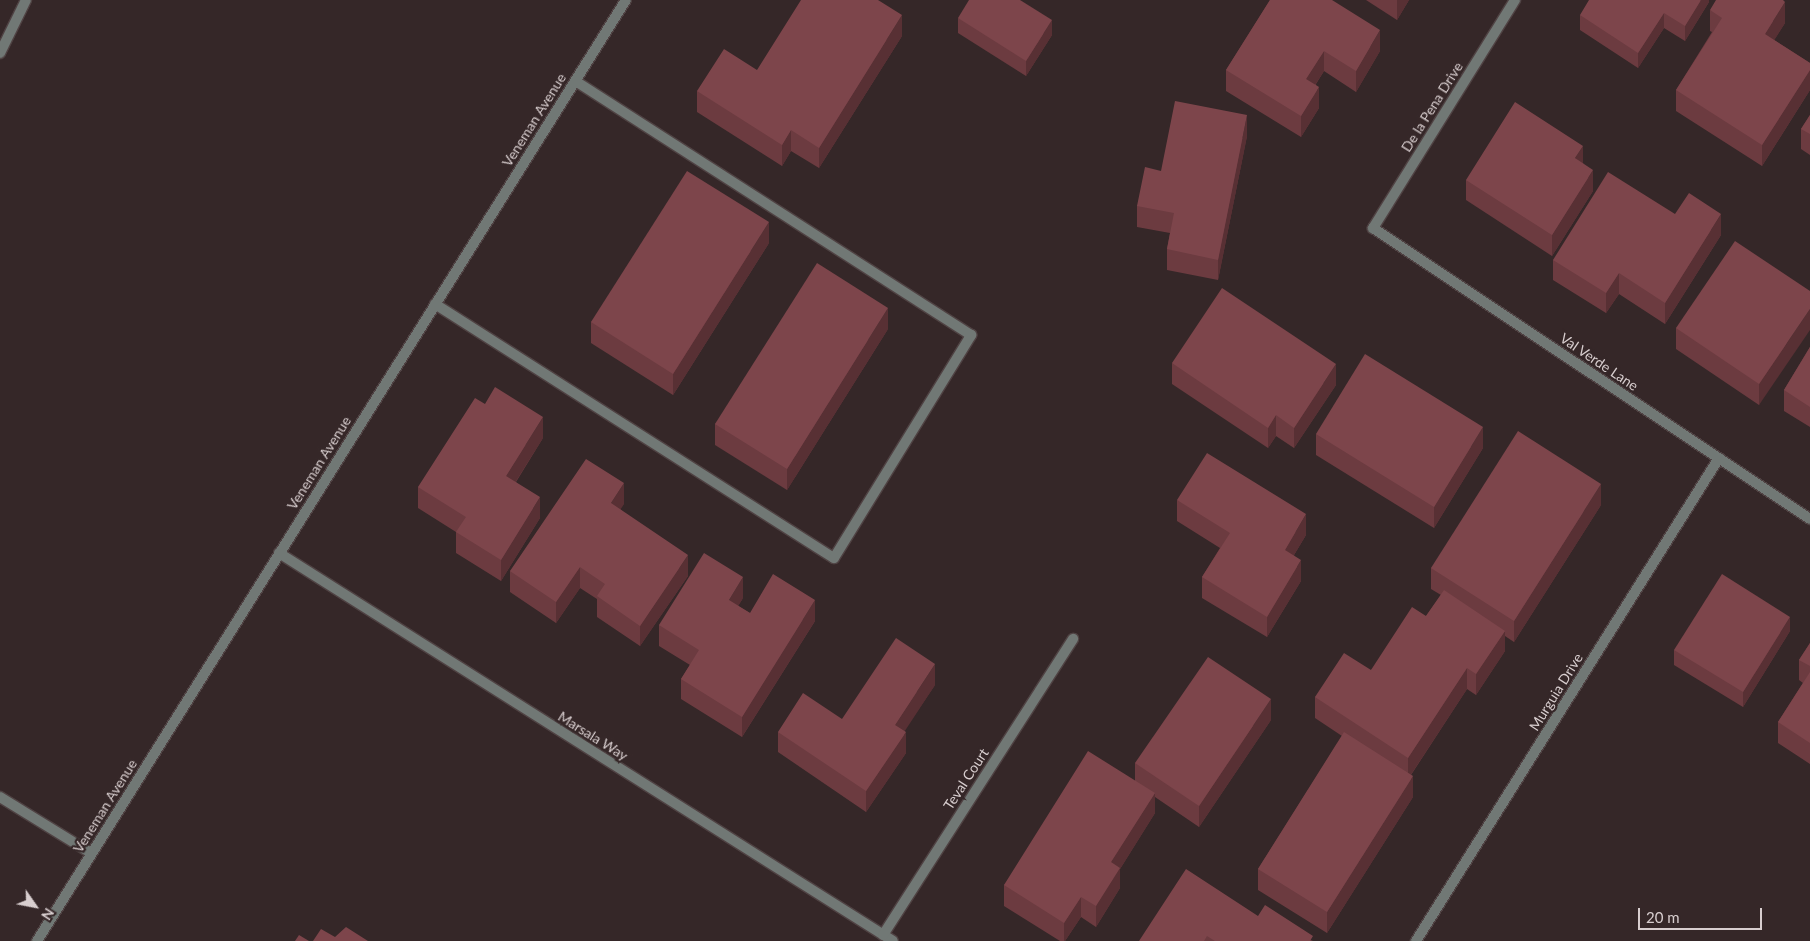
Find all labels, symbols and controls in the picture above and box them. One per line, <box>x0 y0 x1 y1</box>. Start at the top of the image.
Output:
street label: De la Pena Drive <box>1398 59 1466 155</box>
street label: Veneman Avenue <box>498 70 570 170</box>
street label: Val Verde Lane <box>1557 330 1641 394</box>
street label: Veneman Avenue <box>283 413 355 513</box>
street label: Murguia Drive <box>1526 650 1586 734</box>
street label: Marsala Way <box>555 708 631 764</box>
street label: Teval Court <box>940 745 992 813</box>
street label: Veneman Avenue <box>69 756 141 856</box>
north arrow <box>10 881 60 931</box>
scale bar <box>1640 898 1764 930</box>
text: N <box>38 905 58 924</box>
text: 20 m <box>1646 908 1680 926</box>

